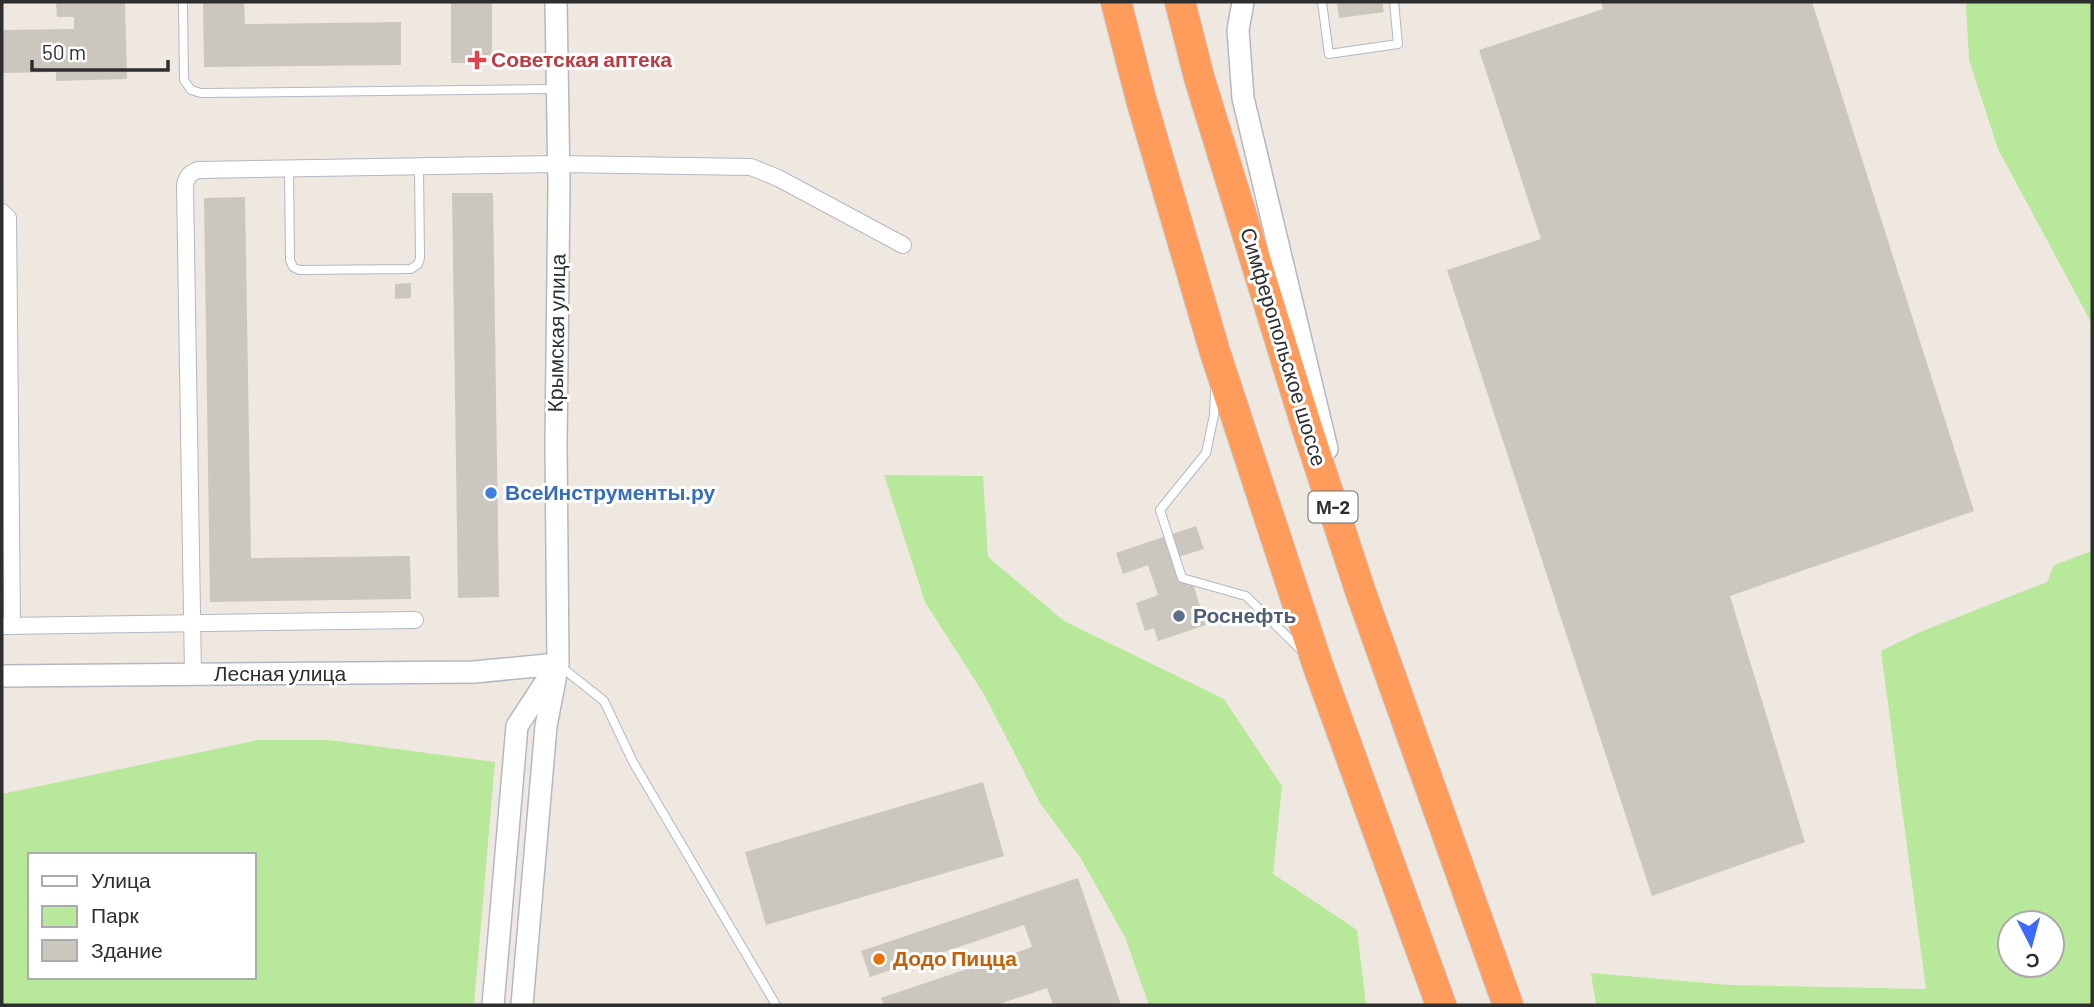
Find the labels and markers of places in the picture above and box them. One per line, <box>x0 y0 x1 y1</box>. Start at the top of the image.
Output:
place label: Советская аптека <box>491 46 672 71</box>
marker: Советская аптека <box>469 52 485 68</box>
place label: ВсеИнструменты.ру <box>505 479 716 504</box>
marker: ВсеИнструменты.ру <box>483 485 499 501</box>
place label: Роснефть <box>1193 602 1296 627</box>
marker: Роснефть <box>1171 608 1187 624</box>
place label: Додо Пицца <box>893 945 1017 970</box>
marker: Додо Пицца <box>871 951 887 967</box>

